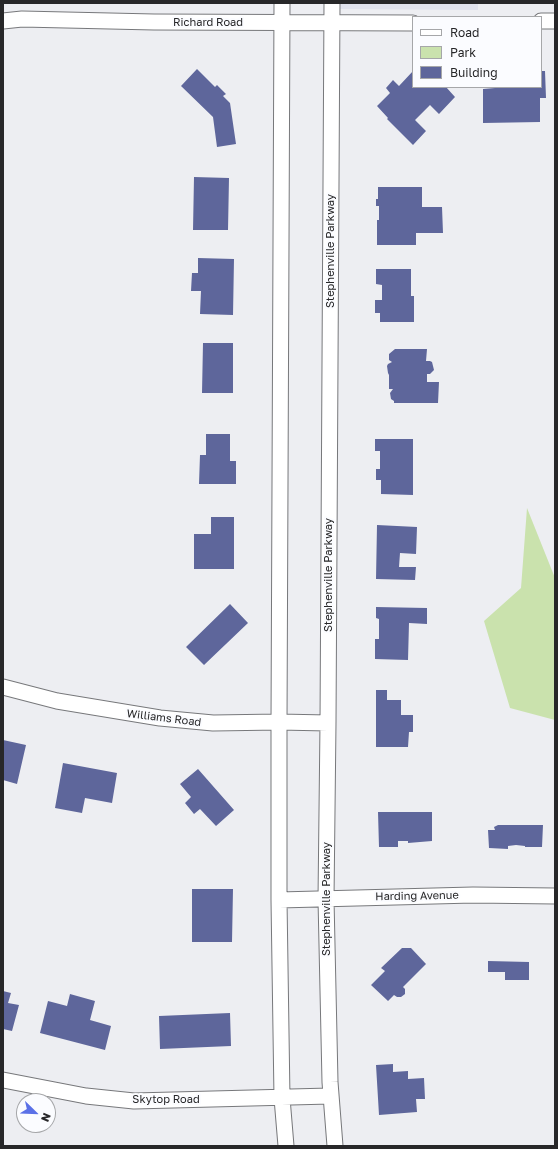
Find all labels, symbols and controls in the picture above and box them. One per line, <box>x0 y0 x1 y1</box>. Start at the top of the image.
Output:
street label: Richard Road <box>173 16 243 30</box>
legend <box>412 16 542 88</box>
text: Road <box>450 25 479 40</box>
text: Park <box>450 45 476 60</box>
text: Building <box>450 65 498 80</box>
street label: Stephenville Parkway <box>324 194 338 308</box>
street label: Stephenville Parkway <box>322 518 336 632</box>
street label: Williams Road <box>126 707 202 729</box>
street label: Stephenville Parkway <box>320 842 334 956</box>
street label: Harding Avenue <box>375 889 459 903</box>
north arrow <box>16 1093 56 1133</box>
street label: Skytop Road <box>132 1093 200 1107</box>
text: N <box>39 1111 54 1124</box>

